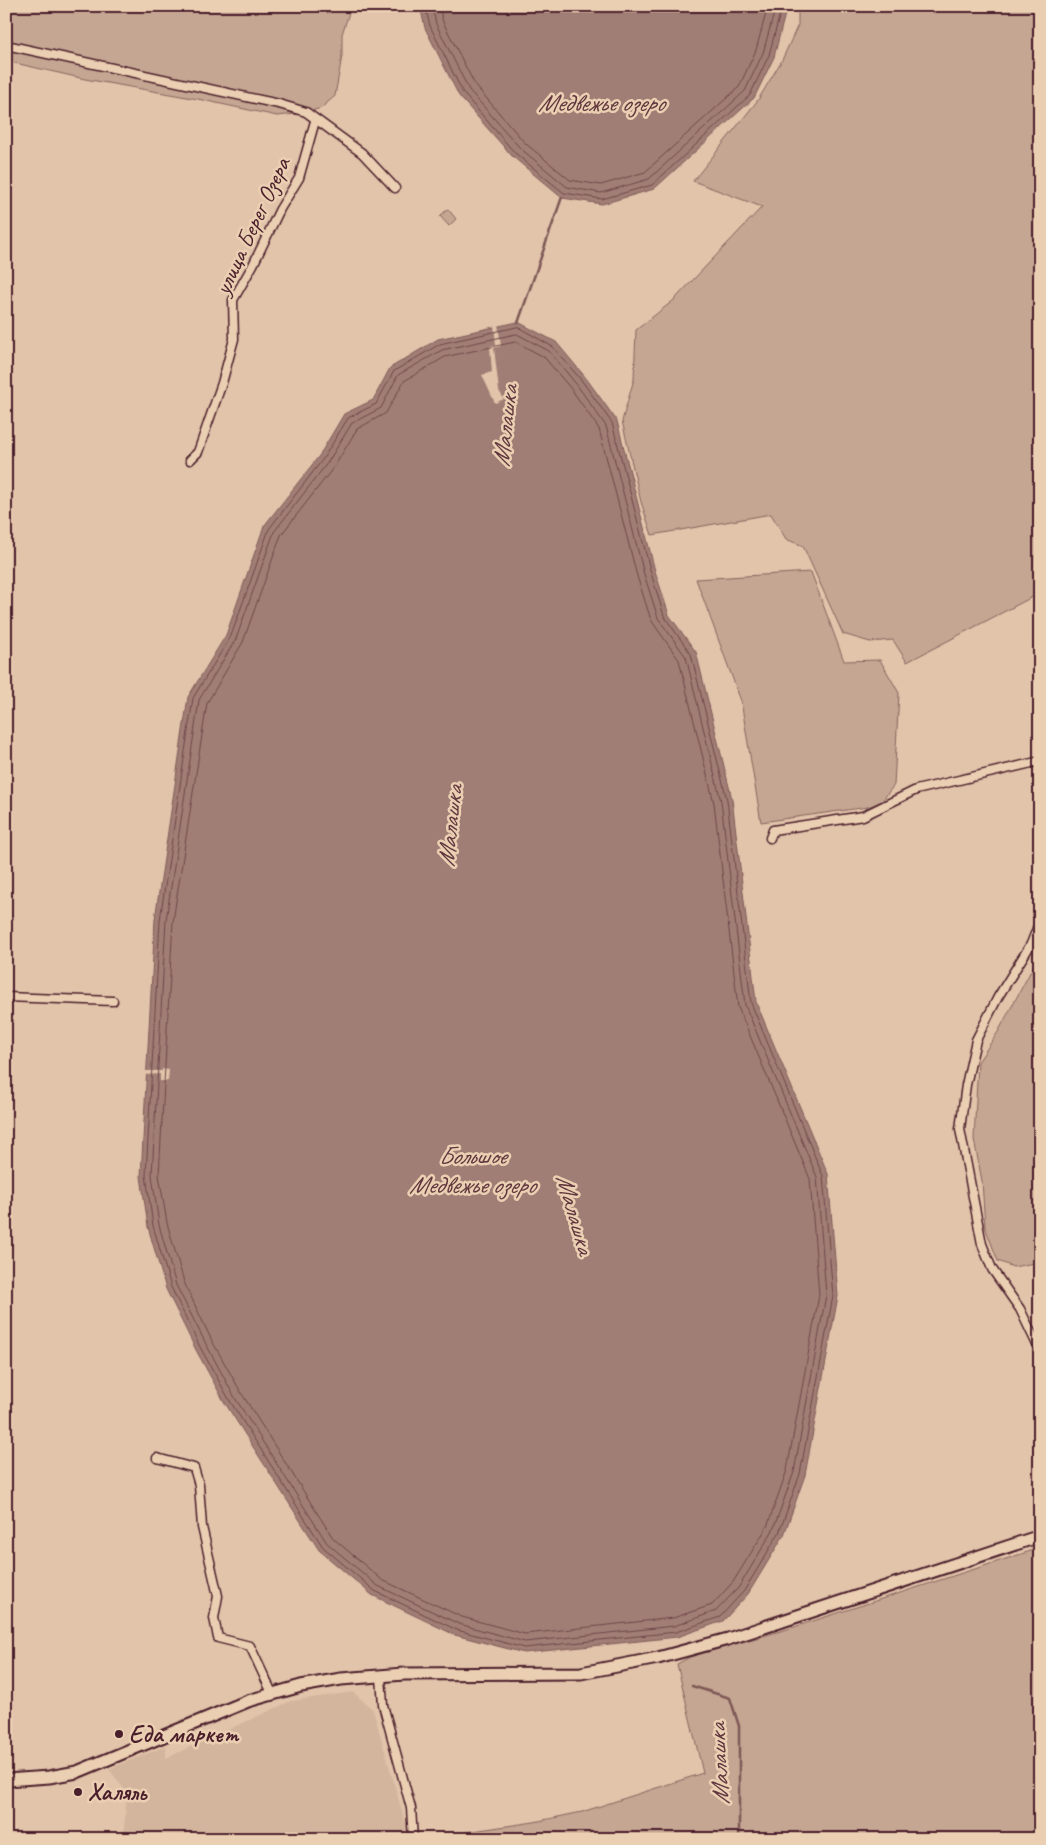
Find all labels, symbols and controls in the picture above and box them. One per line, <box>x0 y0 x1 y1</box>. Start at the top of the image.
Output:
water label: Медвежье озеро <box>538 87 667 119</box>
street label: улица Берег Озера <box>206 151 298 301</box>
water label: Малашка <box>485 381 525 468</box>
water label: Малашка <box>430 781 470 868</box>
water label: Большое Медвежье озеро <box>409 1140 538 1201</box>
water label: Малашка <box>548 1170 602 1260</box>
place label: Еда маркет <box>129 1719 240 1749</box>
water label: Малашка <box>701 1720 737 1805</box>
marker: Еда маркет <box>113 1728 125 1740</box>
place label: Халяль <box>88 1777 148 1807</box>
marker: Халяль <box>72 1786 84 1798</box>

